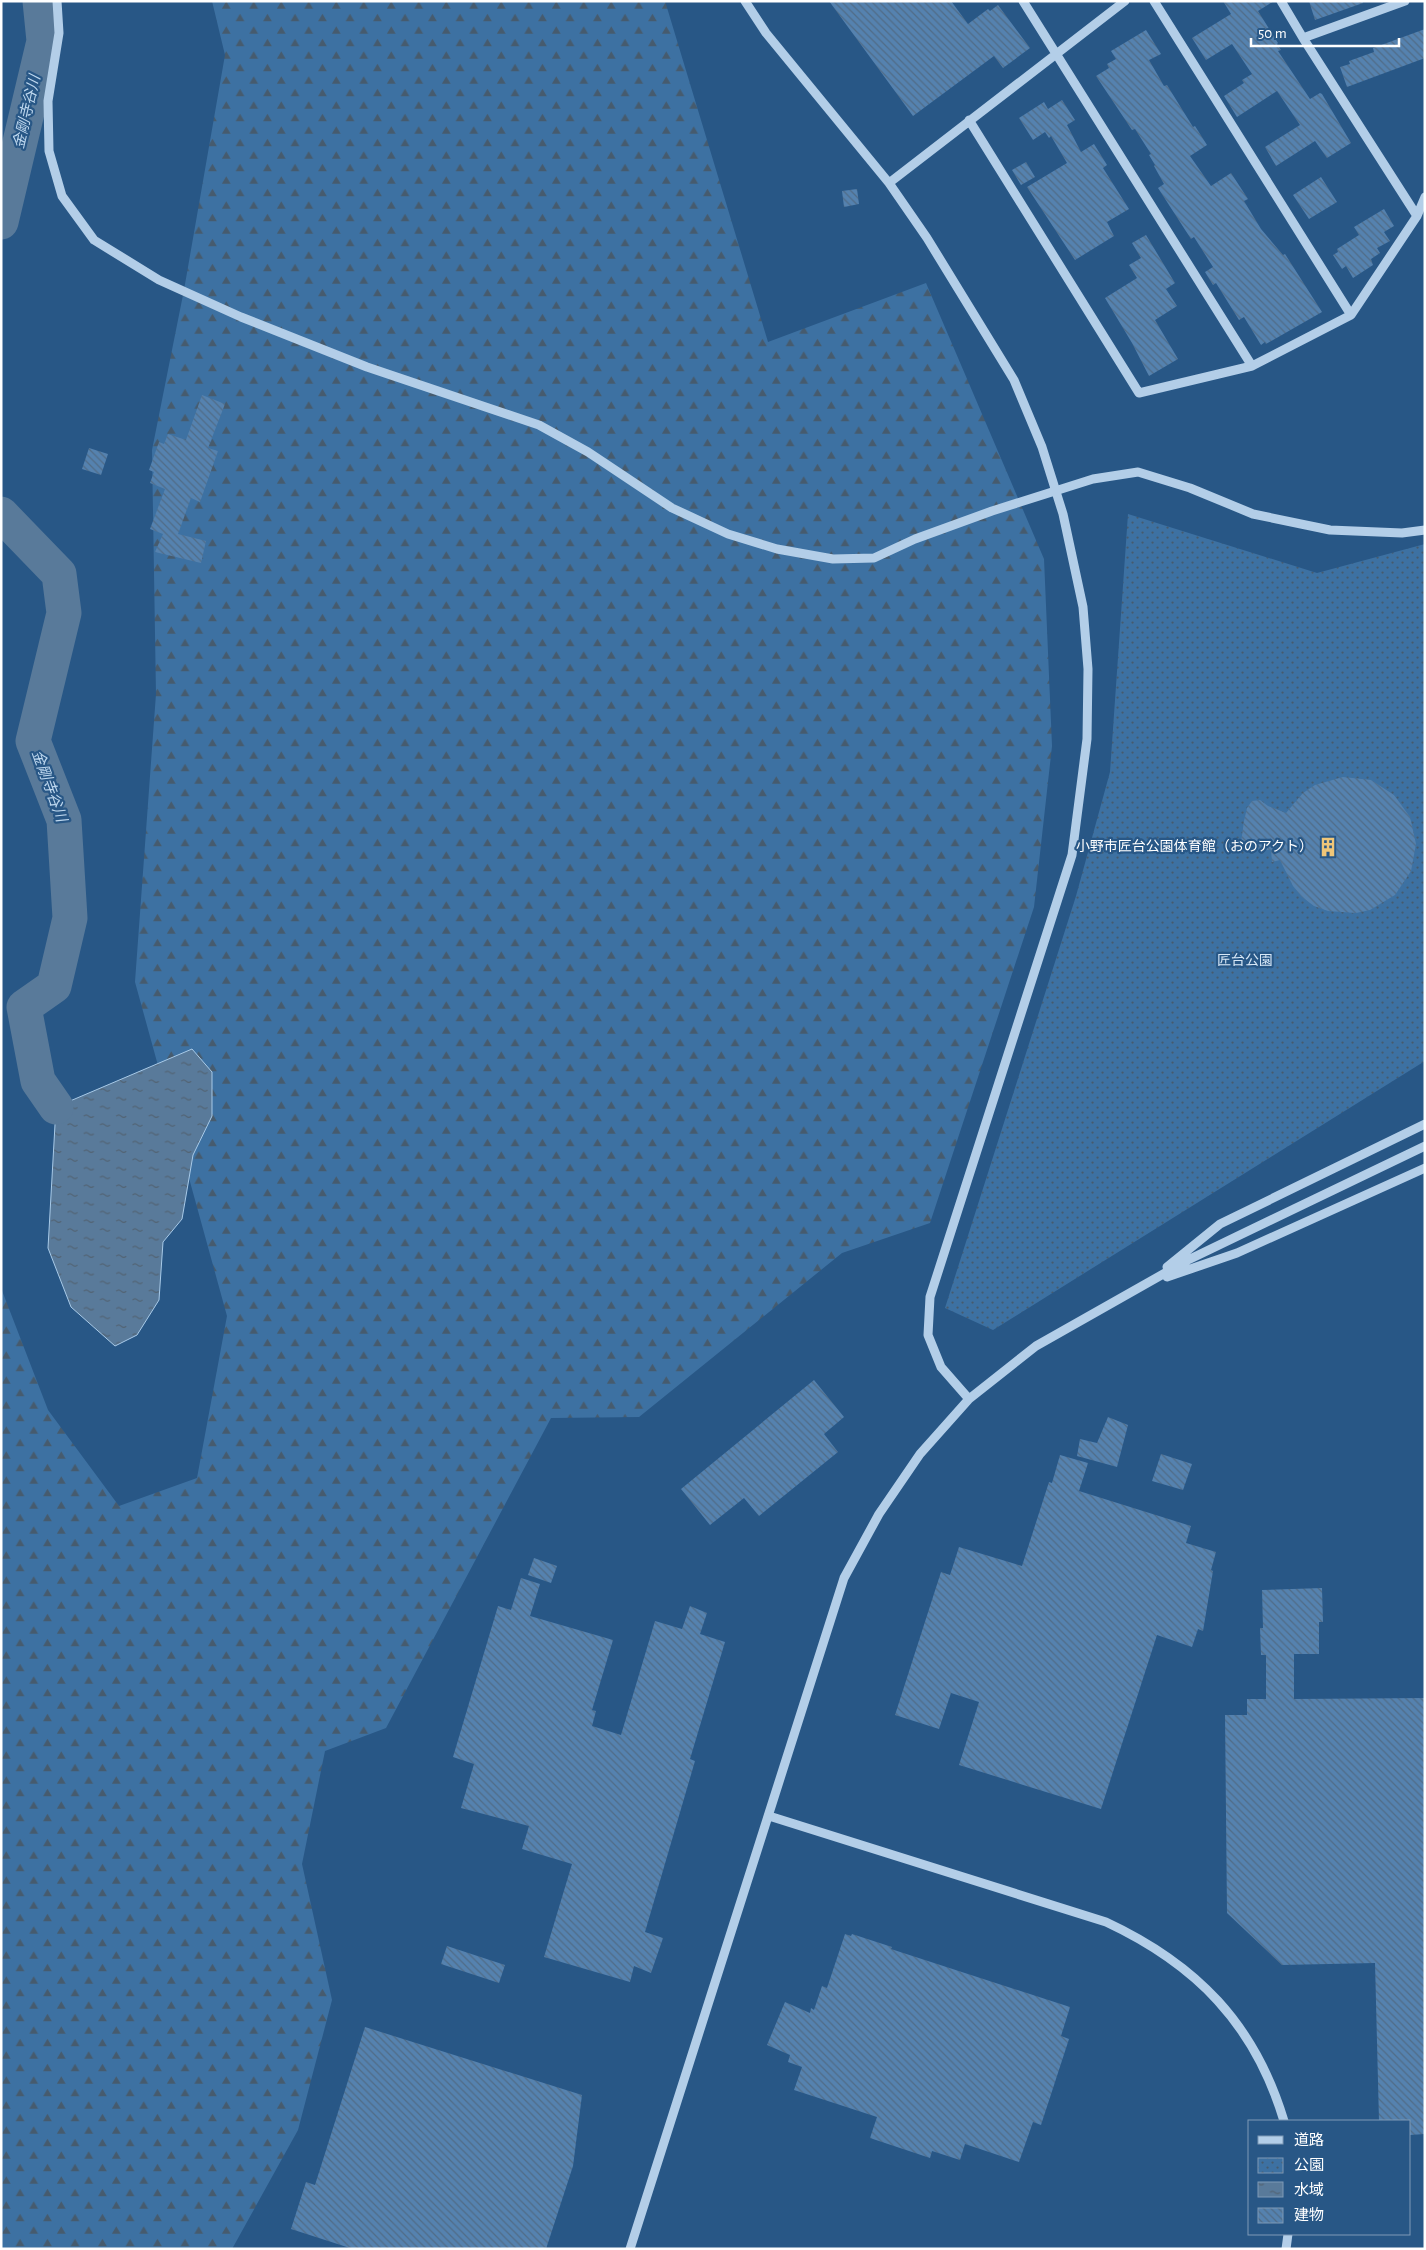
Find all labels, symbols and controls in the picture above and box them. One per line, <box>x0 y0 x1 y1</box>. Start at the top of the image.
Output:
scale bar <box>1251 15 1398 47</box>
text: 50 m <box>1258 26 1287 41</box>
water label: 金剛寺谷川 <box>10 72 43 150</box>
water label: 金剛寺谷川 <box>29 748 70 826</box>
building icon: 小野市匠台公園体育館（おのアクト） <box>1317 836 1339 858</box>
place label: 小野市匠台公園体育館（おのアクト） <box>1076 838 1313 854</box>
park label: 匠台公園 <box>1217 952 1273 968</box>
legend <box>1248 2120 1411 2235</box>
text: 道路 <box>1294 2132 1324 2148</box>
text: 公園 <box>1294 2157 1324 2173</box>
text: 水域 <box>1294 2182 1324 2198</box>
text: 建物 <box>1294 2207 1324 2223</box>

